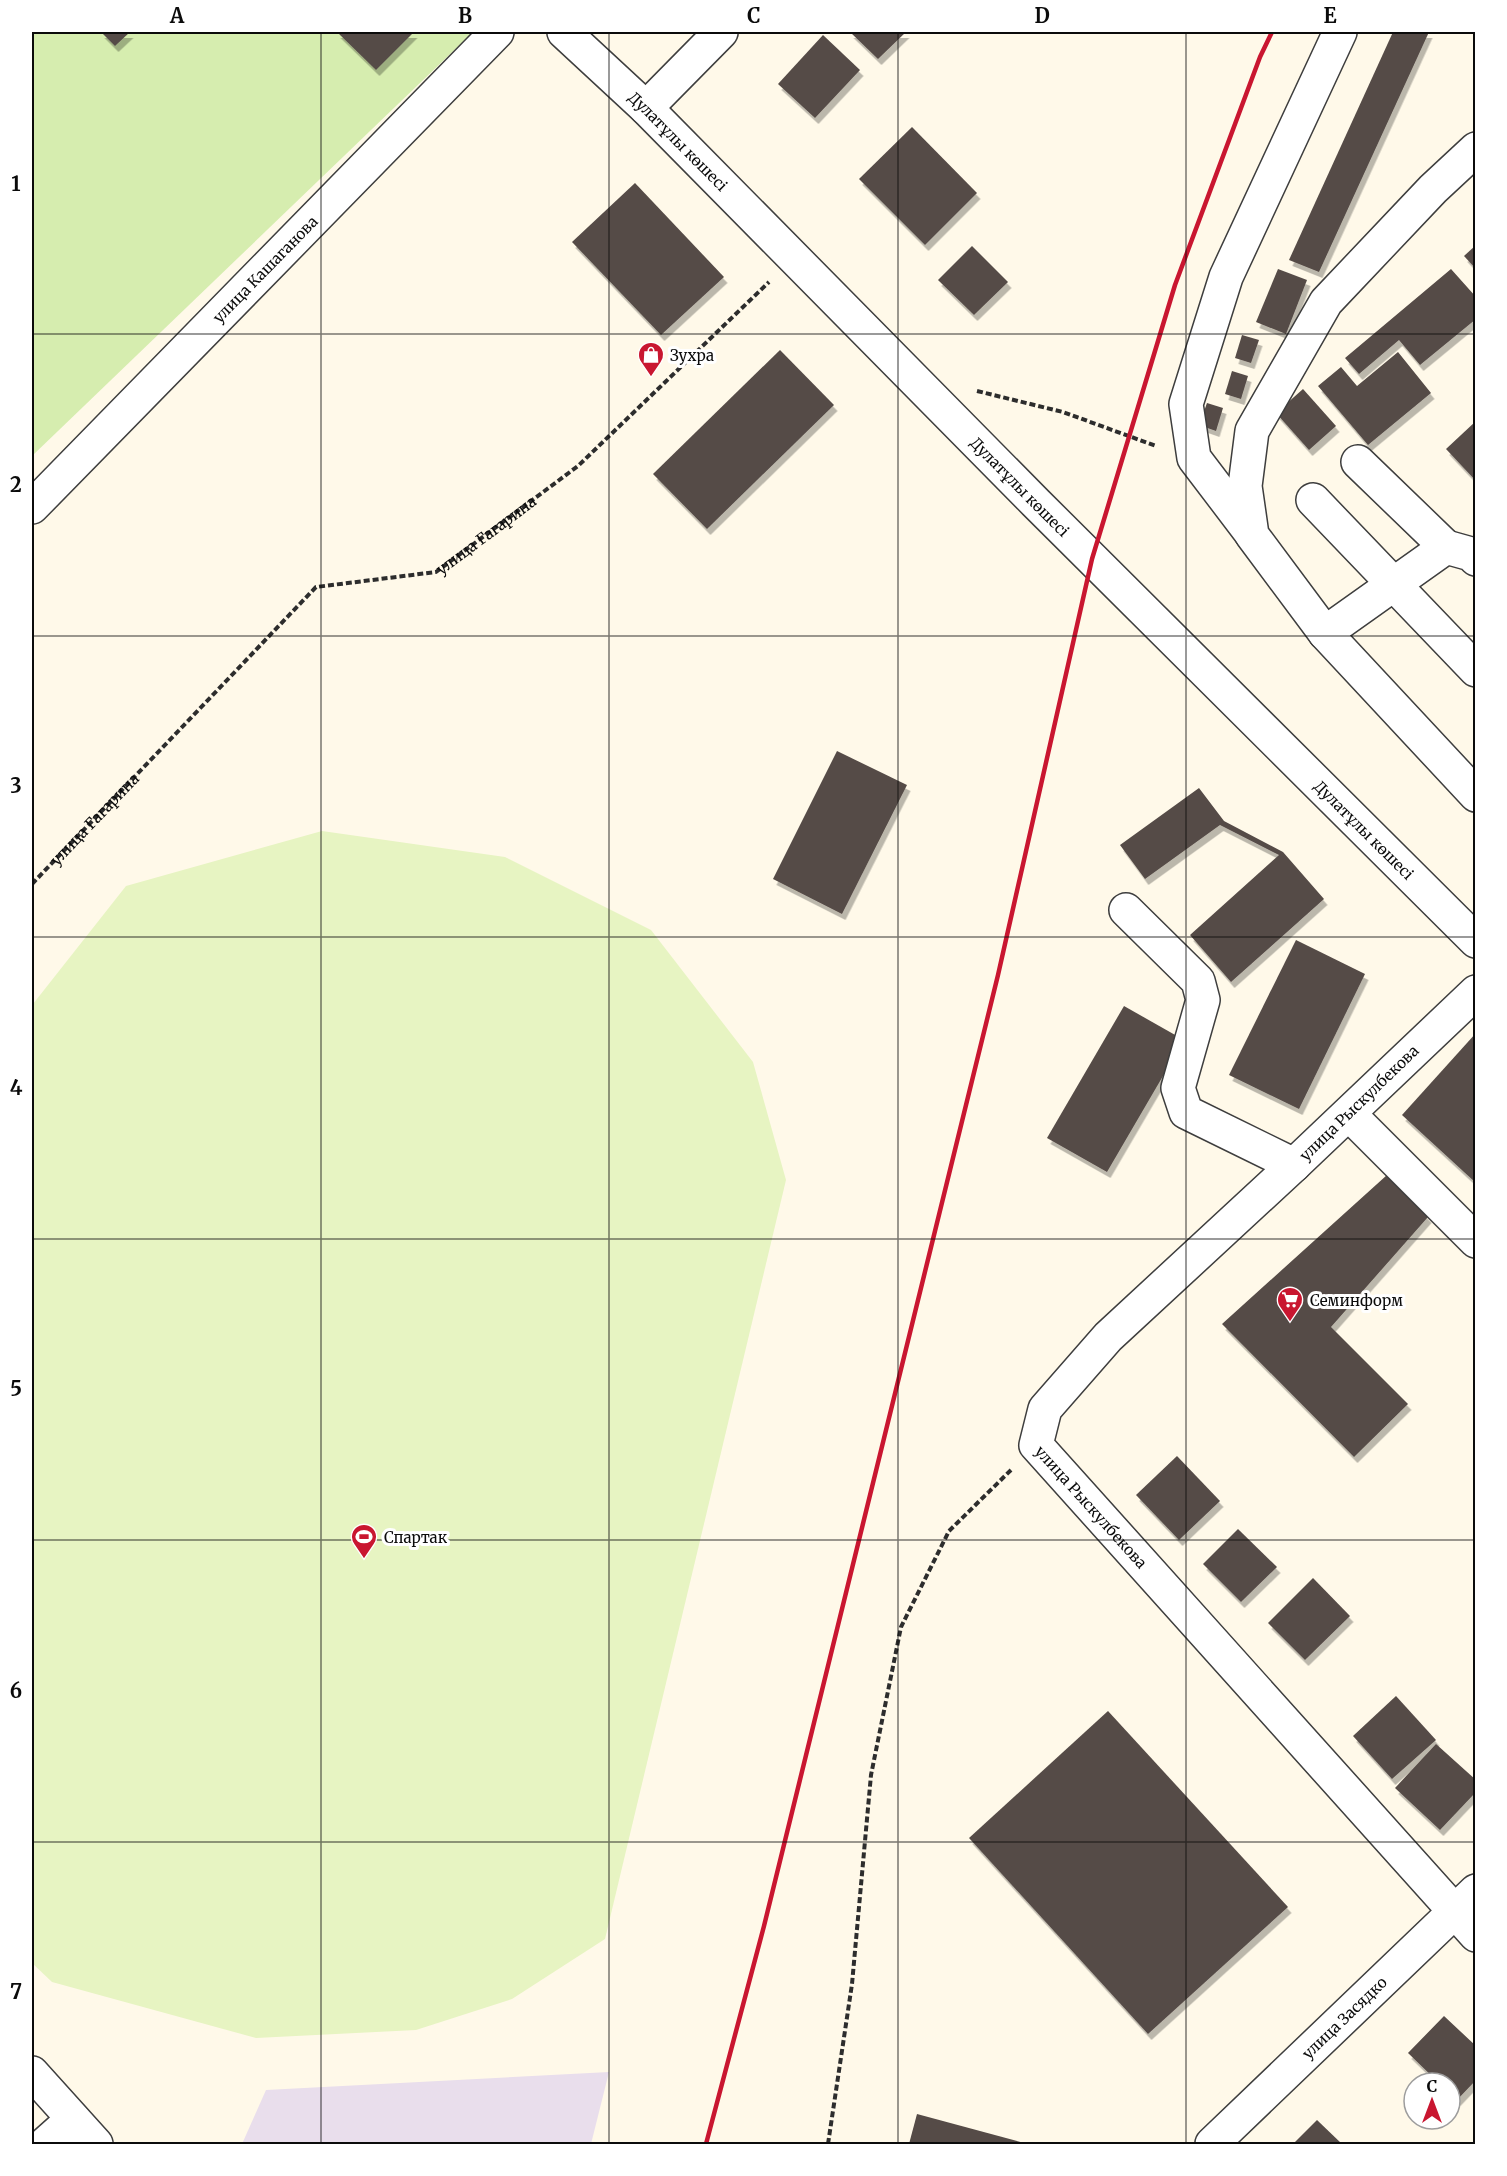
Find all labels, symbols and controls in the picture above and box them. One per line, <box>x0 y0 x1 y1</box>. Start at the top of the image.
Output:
text: A <box>169 3 185 28</box>
text: B <box>458 3 472 28</box>
text: C <box>747 3 761 28</box>
text: D <box>1034 3 1050 28</box>
text: E <box>1323 3 1337 28</box>
street label: Дулатұлы көшесі <box>625 87 732 195</box>
text: 1 <box>11 171 21 196</box>
street label: улица Кашаганова <box>208 212 321 326</box>
shop icon: Зухра <box>636 340 666 378</box>
place label: Зухра <box>670 346 714 365</box>
street label: Дулатұлы көшесі <box>967 433 1073 540</box>
text: 2 <box>10 472 22 497</box>
street label: улица Гагарина <box>432 491 539 578</box>
street label: улица Гагарина <box>46 769 142 869</box>
text: 3 <box>10 773 22 798</box>
street label: Дулатұлы көшесі <box>1311 776 1418 883</box>
street label: улица Рыскулбекова <box>1295 1041 1423 1165</box>
text: 4 <box>10 1075 23 1100</box>
supermarket icon: Семинформ <box>1275 1285 1305 1323</box>
place label: Семинформ <box>1310 1291 1403 1310</box>
text: 5 <box>10 1376 22 1401</box>
street label: улица Рыскулбекова <box>1031 1441 1151 1572</box>
sports icon: Спартак <box>349 1522 379 1560</box>
place label: Спартак <box>384 1528 448 1547</box>
text: 6 <box>10 1678 22 1703</box>
street label: улица Засядко <box>1298 1972 1391 2062</box>
text: 7 <box>10 1979 22 2004</box>
north arrow <box>1402 2071 1462 2131</box>
text: С <box>1427 2076 1437 2096</box>

